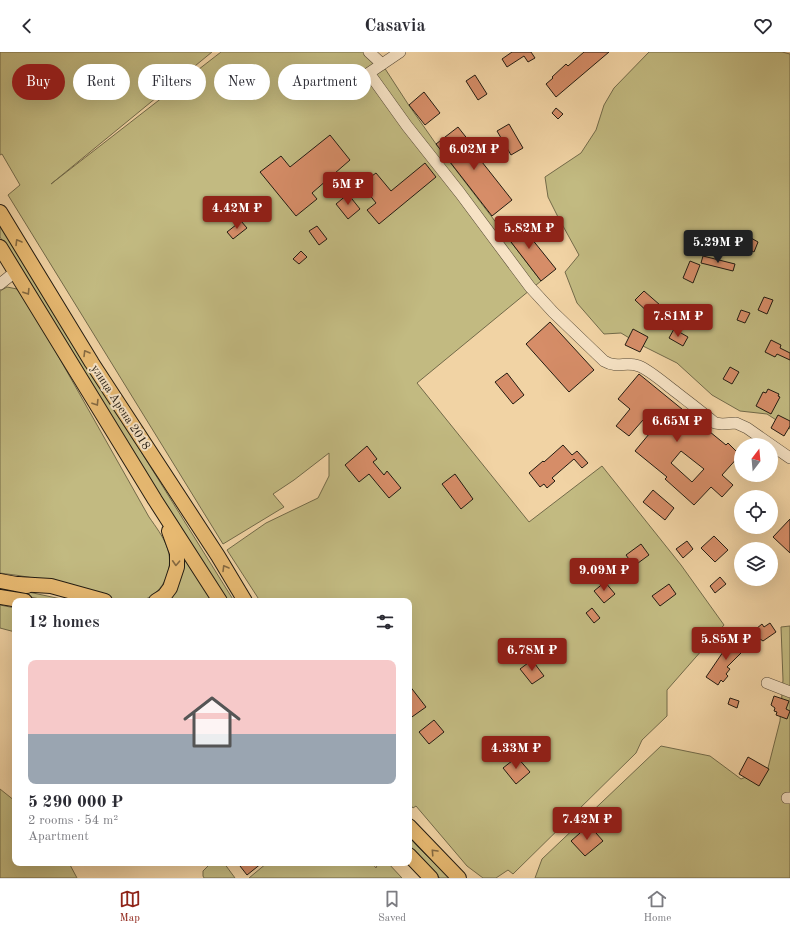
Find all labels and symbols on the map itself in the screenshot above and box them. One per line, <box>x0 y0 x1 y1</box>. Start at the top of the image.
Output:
pin: 6.02M ₽ <box>437 137 511 171</box>
pin: 5M ₽ <box>324 172 372 206</box>
pin: 4.42M ₽ <box>200 196 274 230</box>
pin: 5.82M ₽ <box>492 216 566 250</box>
pin: 5.29M ₽ <box>681 230 755 264</box>
one-way arrow <box>16 239 23 246</box>
one-way arrow <box>23 288 30 295</box>
pin: 7.81M ₽ <box>641 304 715 338</box>
one-way arrow <box>84 350 91 357</box>
street label: улица Арена 2018 <box>88 363 152 452</box>
one-way arrow <box>91 399 98 406</box>
pin: 6.65M ₽ <box>640 409 714 443</box>
north arrow <box>734 438 778 482</box>
pin: 9.09M ₽ <box>567 558 641 592</box>
one-way arrow <box>172 559 181 566</box>
one-way arrow <box>222 565 229 572</box>
pin: 5.85M ₽ <box>689 627 763 661</box>
pin: 6.78M ₽ <box>495 638 569 672</box>
pin: 4.33M ₽ <box>479 736 553 770</box>
pin: 7.42M ₽ <box>550 807 624 841</box>
one-way arrow <box>431 849 438 857</box>

